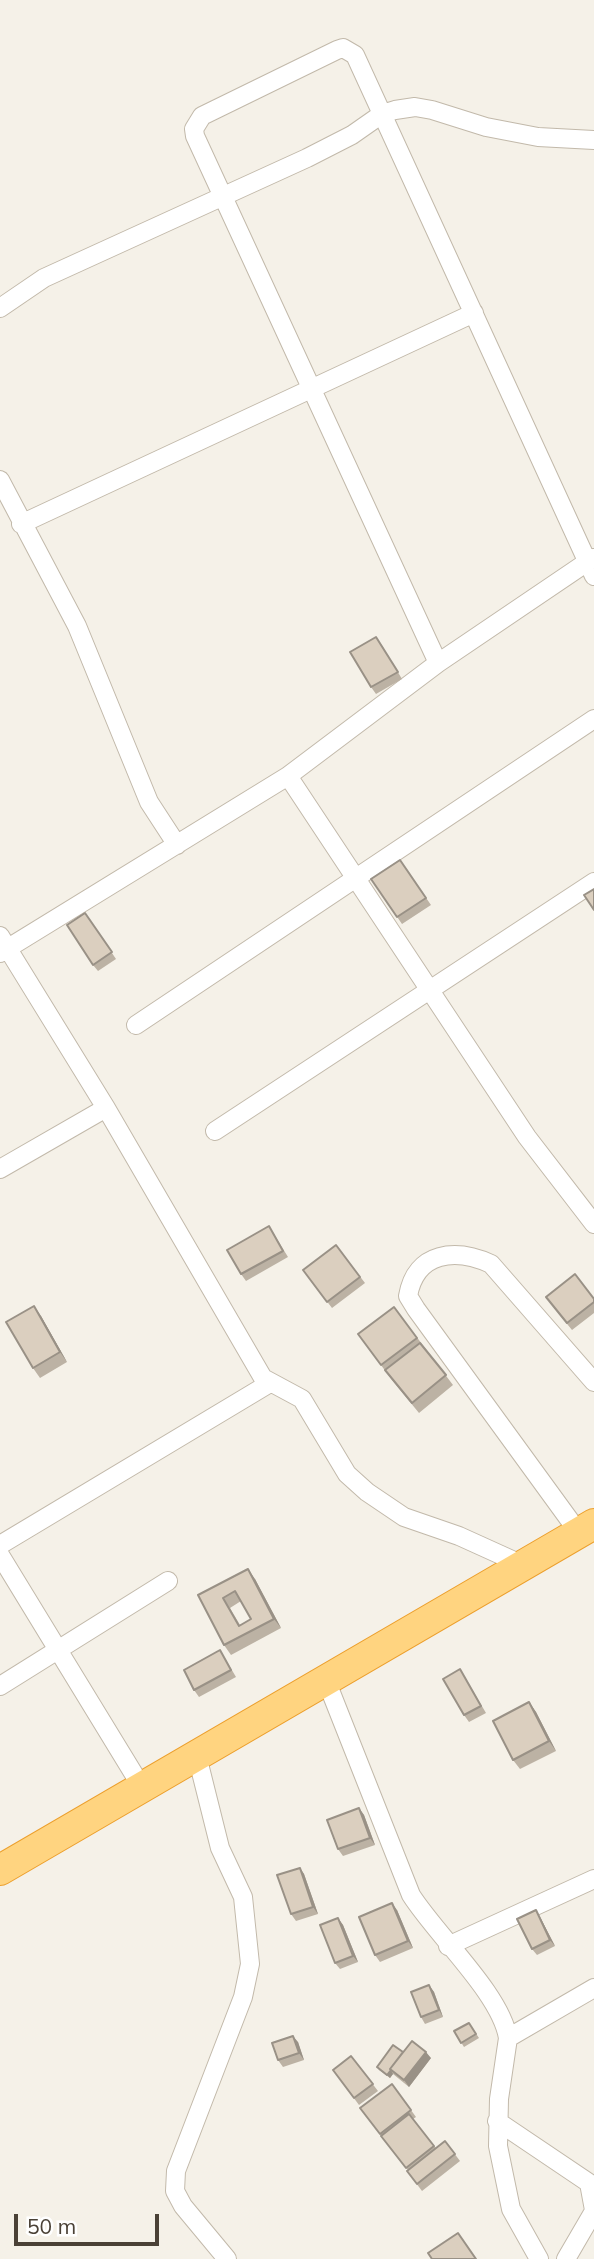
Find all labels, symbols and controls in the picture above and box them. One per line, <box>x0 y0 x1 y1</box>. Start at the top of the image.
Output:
scale bar <box>18 2200 163 2244</box>
text: 50 m <box>27 2213 76 2239</box>

